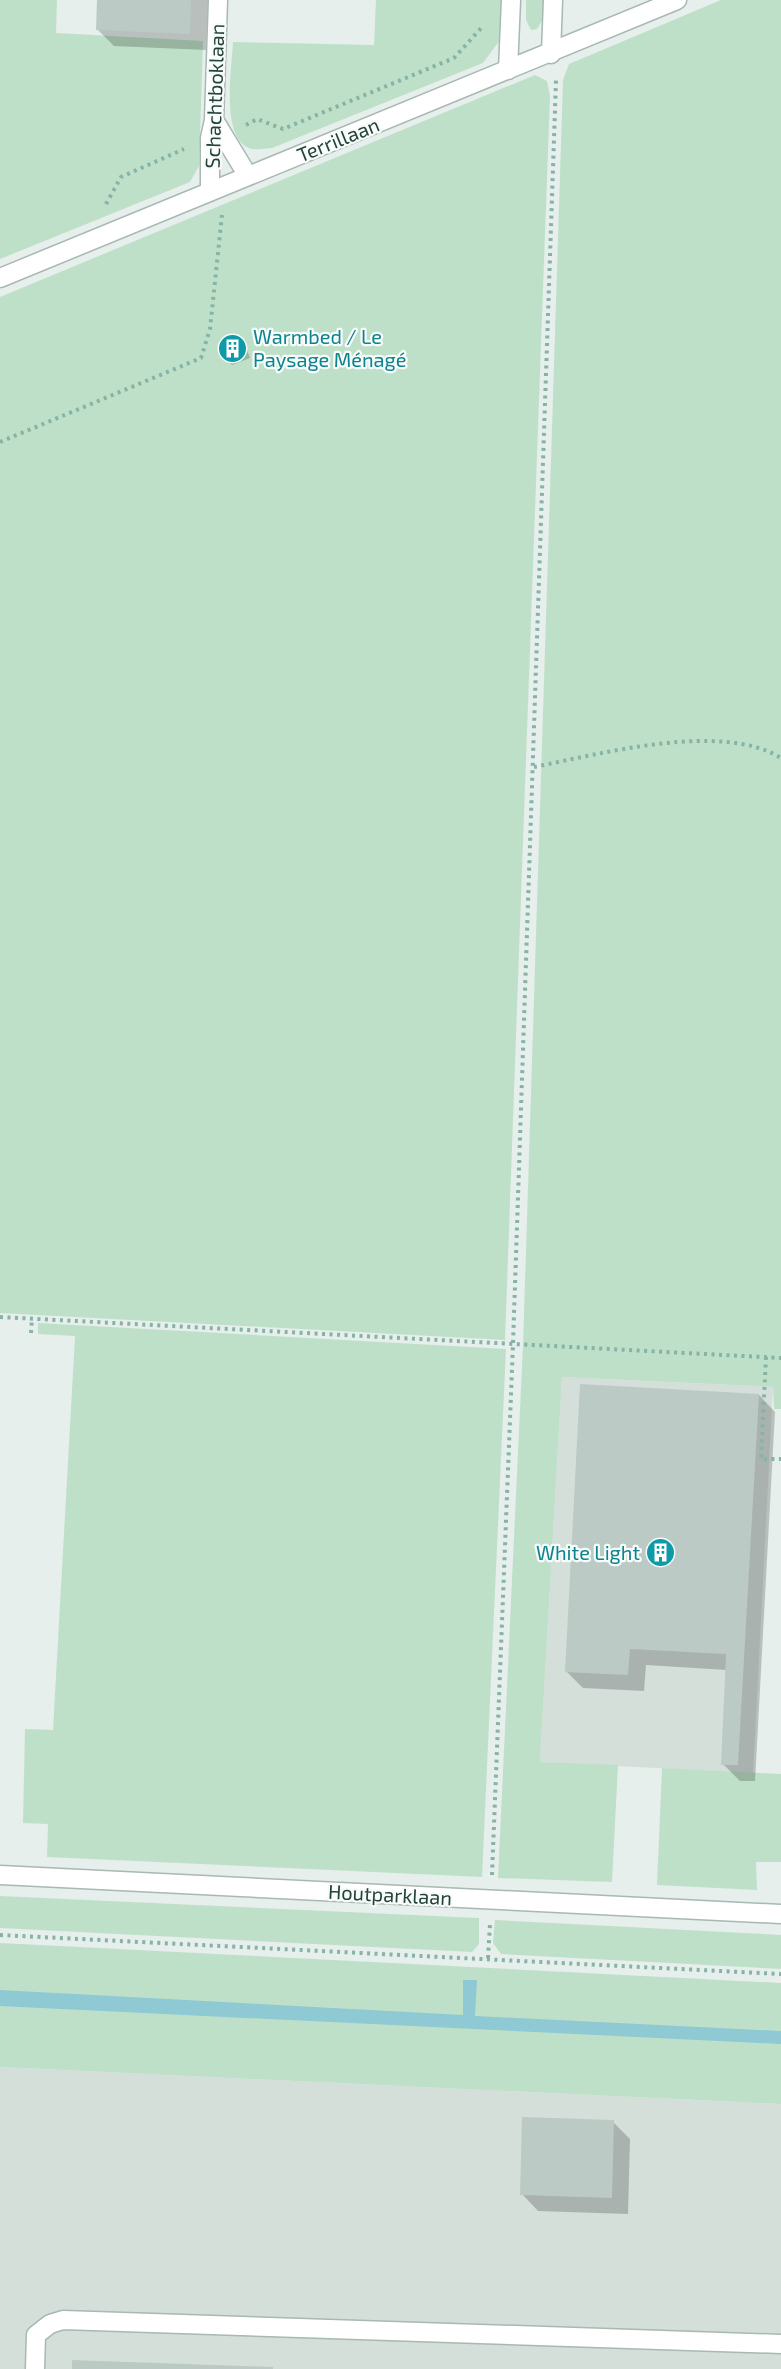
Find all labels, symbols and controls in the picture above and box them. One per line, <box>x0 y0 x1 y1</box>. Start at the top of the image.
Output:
street label: Schachtboklaan <box>199 23 229 169</box>
street label: Terrillaan <box>293 112 383 166</box>
place label: Warmbed / Le Paysage Ménagé <box>253 324 406 371</box>
building icon: Warmbed / Le Paysage Ménagé <box>216 332 248 364</box>
building icon: White Light <box>645 1536 677 1568</box>
place label: White Light <box>536 1540 640 1564</box>
street label: Houtparklaan <box>327 1879 453 1909</box>

